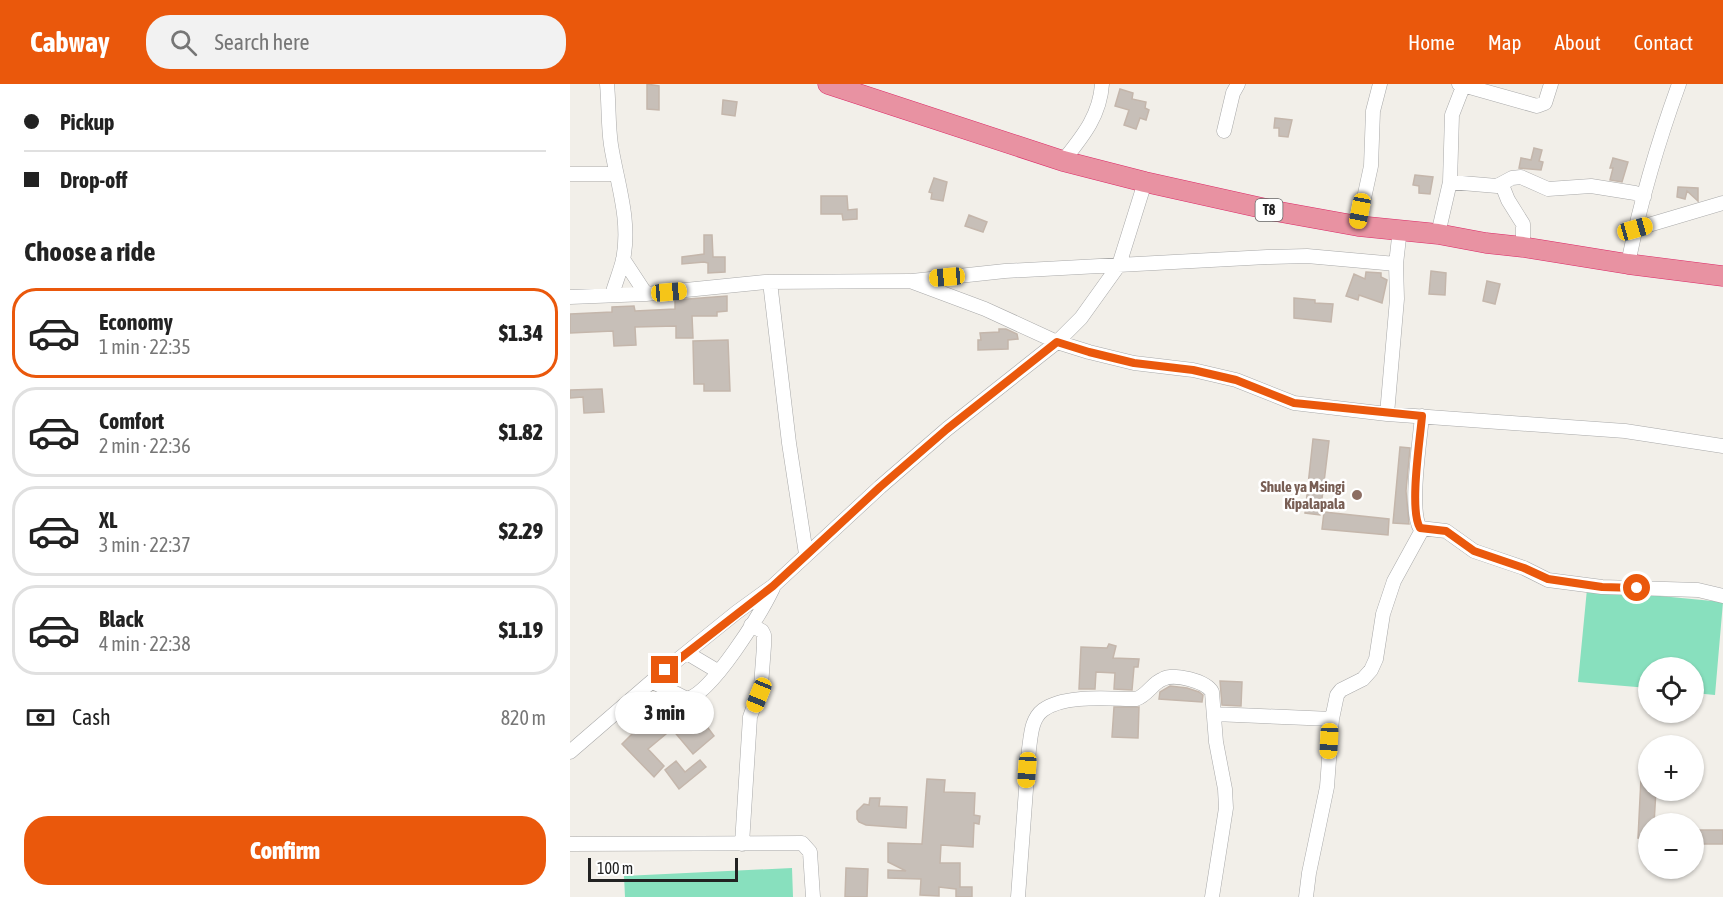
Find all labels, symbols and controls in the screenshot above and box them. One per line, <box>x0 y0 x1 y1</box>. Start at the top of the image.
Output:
search box <box>146 15 566 69</box>
text: Cabway <box>30 26 110 58</box>
icon: search <box>167 26 200 59</box>
text: Search here <box>215 29 310 55</box>
text: Home <box>1408 30 1455 54</box>
text: Map <box>1488 30 1522 54</box>
text: About <box>1555 30 1601 54</box>
text: Contact <box>1634 30 1693 54</box>
text: Pickup <box>60 109 115 135</box>
text: Drop-off <box>60 167 127 193</box>
car <box>1348 192 1372 230</box>
road number: T8 <box>1256 199 1282 221</box>
car <box>1615 215 1655 243</box>
text: Choose a ride <box>24 236 156 267</box>
car <box>928 266 966 288</box>
car <box>650 281 688 303</box>
icon: car <box>27 306 81 360</box>
text: Economy <box>99 309 173 335</box>
text: $1.34 <box>499 320 543 346</box>
text: 1 min · 22:35 <box>99 335 191 358</box>
icon: car <box>27 405 81 459</box>
text: Comfort <box>99 408 164 434</box>
text: $1.82 <box>499 419 543 445</box>
text: 2 min · 22:36 <box>99 434 191 457</box>
place label: Shule ya Msingi Kipalapala <box>1260 478 1345 512</box>
marker: Shule ya Msingi Kipalapala <box>1350 488 1364 502</box>
icon: car <box>27 504 81 558</box>
text: XL <box>99 507 117 533</box>
text: $2.29 <box>499 518 543 544</box>
text: 3 min · 22:37 <box>99 533 191 556</box>
route start <box>1623 574 1650 601</box>
icon: car <box>27 603 81 657</box>
text: Black <box>99 606 143 632</box>
text: $1.19 <box>499 617 543 643</box>
text: 4 min · 22:38 <box>99 632 191 655</box>
route end <box>651 656 678 683</box>
map controls <box>1638 657 1704 879</box>
button: locate <box>1638 657 1704 723</box>
car <box>744 675 774 715</box>
callout: 3 min <box>616 691 714 733</box>
icon: cash <box>24 701 57 734</box>
text: 3 min <box>644 701 685 724</box>
text: Cash <box>72 704 111 730</box>
text: 820 m <box>501 706 546 729</box>
car <box>1319 723 1339 759</box>
button: + <box>1638 735 1704 801</box>
car <box>1017 751 1037 789</box>
button: − <box>1638 813 1704 879</box>
button: Confirm <box>24 816 546 885</box>
scale bar <box>588 855 738 882</box>
text: 100 m <box>597 859 633 877</box>

